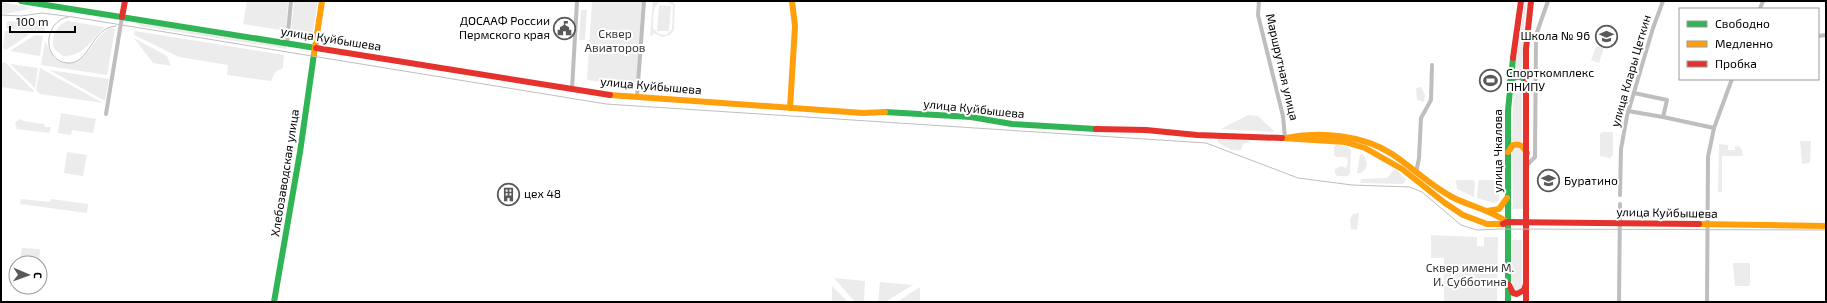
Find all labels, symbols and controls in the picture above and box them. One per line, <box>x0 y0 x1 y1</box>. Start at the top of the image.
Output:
scale bar <box>10 8 75 34</box>
legend <box>1679 8 1819 80</box>
street label: Маршрутная улица <box>1263 12 1302 122</box>
place label: ДОСААФ России Пермского края <box>459 13 550 41</box>
street label: улица Клары Цеткин <box>1607 13 1654 129</box>
text: 100 m <box>16 14 48 28</box>
public building icon: ДОСААФ России Пермского края <box>552 15 578 41</box>
text: Свободно <box>1715 16 1770 30</box>
street label: улица Куйбышева <box>280 23 382 54</box>
school or university icon: Школа № 96 <box>1593 23 1619 49</box>
park label: Сквер Авиаторов <box>585 26 645 54</box>
place label: Школа № 96 <box>1520 28 1590 42</box>
text: Медленно <box>1715 36 1773 50</box>
text: Пробка <box>1715 56 1757 70</box>
place label: Спорткомплекс ПНИПУ <box>1506 65 1594 93</box>
sports icon: Спорткомплекс ПНИПУ <box>1478 67 1504 93</box>
street label: улица Куйбышева <box>600 74 702 97</box>
street label: улица Куйбышева <box>923 96 1025 121</box>
street label: Хлебозаводская улица <box>267 108 302 238</box>
street label: улица Чкалова <box>1490 109 1505 193</box>
school or university icon: Буратино <box>1536 168 1562 194</box>
place label: Буратино <box>1564 173 1618 188</box>
building icon: цех 48 <box>496 181 522 207</box>
place label: цех 48 <box>524 186 561 200</box>
street label: улица Куйбышева <box>1616 204 1718 221</box>
north arrow <box>8 255 48 295</box>
park label: Сквер имени М. И. Субботина <box>1426 260 1514 289</box>
text: С <box>32 272 45 279</box>

